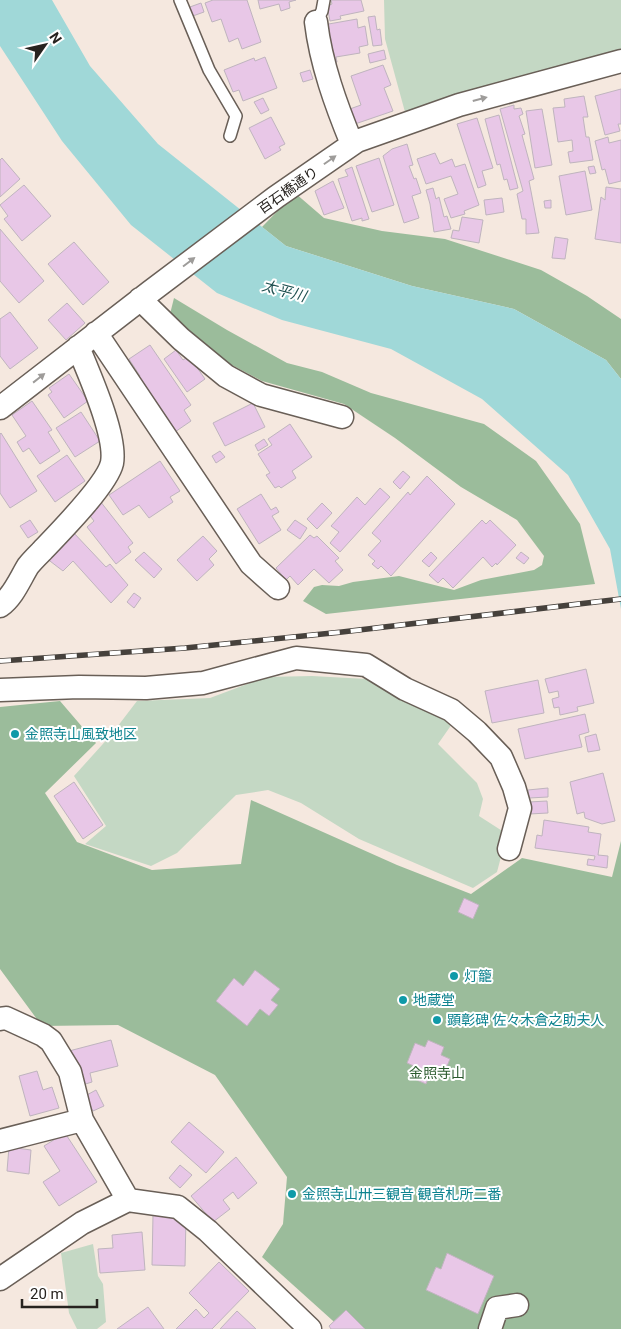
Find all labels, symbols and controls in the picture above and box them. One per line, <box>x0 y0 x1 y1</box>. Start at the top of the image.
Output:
north arrow <box>20 20 70 70</box>
text: N <box>46 29 65 46</box>
one-way arrow <box>473 95 488 103</box>
one-way arrow <box>324 155 337 165</box>
street label: 百石橋通り <box>255 163 321 217</box>
one-way arrow <box>182 257 195 268</box>
water label: 太平川 <box>260 276 310 306</box>
one-way arrow <box>32 372 45 383</box>
place label: 金照寺山風致地区 <box>25 726 137 742</box>
marker: 金照寺山風致地区 <box>9 728 21 740</box>
place label: 灯籠 <box>464 968 492 984</box>
marker: 灯籠 <box>448 970 460 982</box>
place label: 地蔵堂 <box>413 992 455 1008</box>
marker: 地蔵堂 <box>397 994 409 1006</box>
place label: 顕彰碑 佐々木倉之助夫人 <box>447 1012 604 1028</box>
marker: 顕彰碑 佐々木倉之助夫人 <box>431 1014 443 1026</box>
park label: 金照寺山 <box>409 1065 465 1081</box>
place label: 金照寺山卅三観音 観音札所二番 <box>302 1186 501 1202</box>
marker: 金照寺山卅三観音 観音札所二番 <box>286 1188 298 1200</box>
scale bar <box>22 1276 98 1308</box>
text: 20 m <box>30 1285 64 1303</box>

